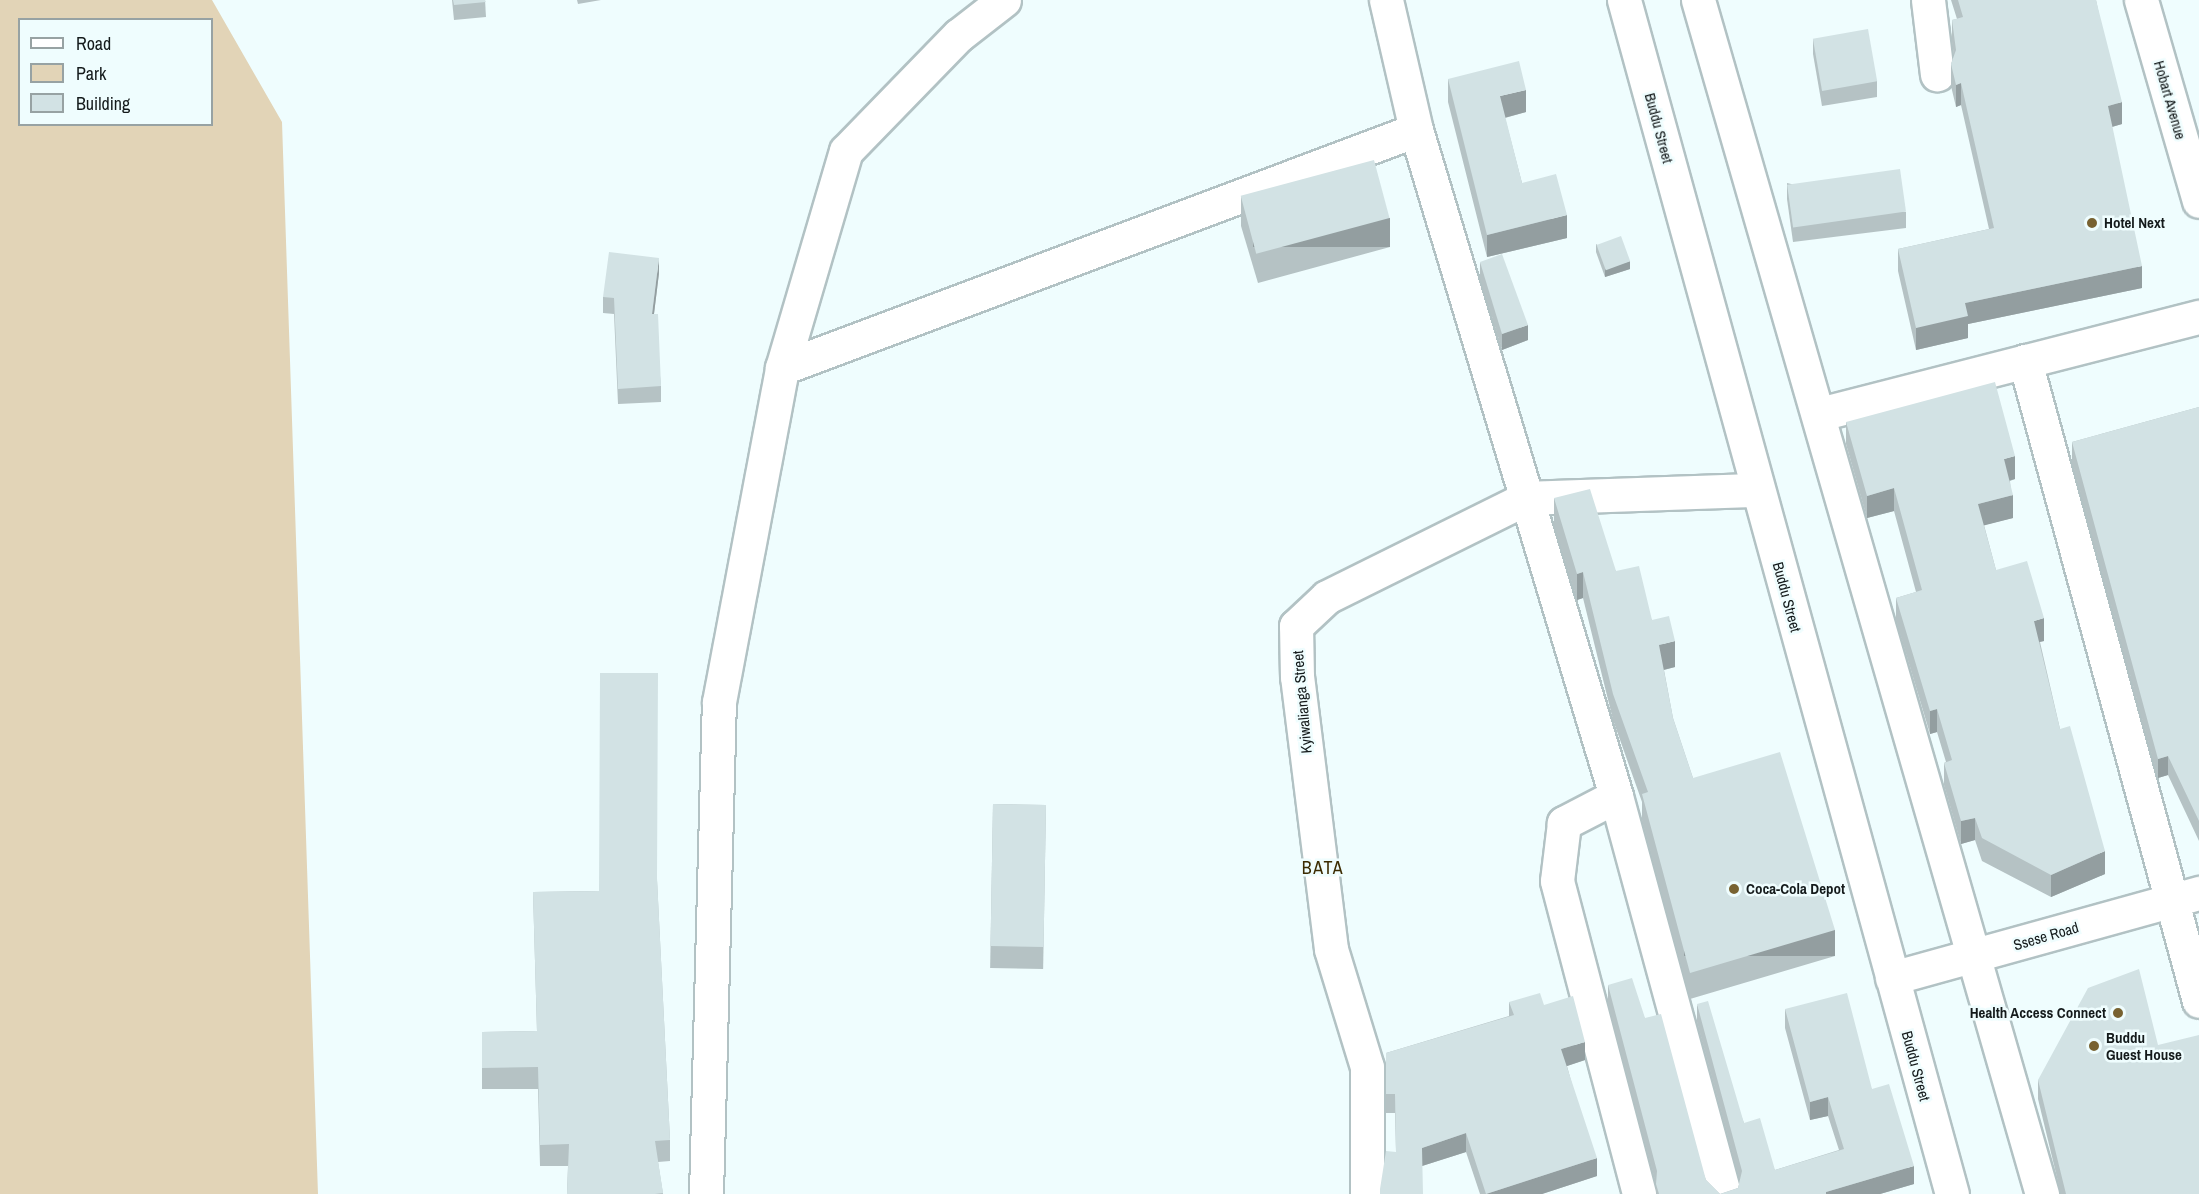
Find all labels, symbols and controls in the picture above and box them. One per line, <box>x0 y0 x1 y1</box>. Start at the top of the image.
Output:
legend <box>18 18 213 126</box>
text: Road <box>76 31 111 56</box>
street label: Hobart Avenue <box>2150 58 2190 142</box>
text: Park <box>76 61 106 86</box>
text: Building <box>76 91 130 116</box>
street label: Buddu Street <box>1641 91 1677 165</box>
place label: Hotel Next <box>2104 214 2165 232</box>
marker: Hotel Next <box>2085 216 2099 230</box>
street label: Buddu Street <box>1769 560 1805 634</box>
street label: Kyiwalianga Street <box>1289 650 1315 754</box>
district label: BATA <box>1302 857 1344 879</box>
place label: Coca-Cola Depot <box>1746 880 1845 898</box>
marker: Coca-Cola Depot <box>1727 882 1741 896</box>
street label: Ssese Road <box>2011 918 2081 954</box>
place label: Health Access Connect <box>1969 1004 2106 1022</box>
marker: Health Access Connect <box>2111 1006 2125 1020</box>
place label: Buddu Guest House <box>2106 1028 2182 1063</box>
street label: Buddu Street <box>1898 1029 1934 1103</box>
marker: Buddu Guest House <box>2087 1039 2101 1053</box>

